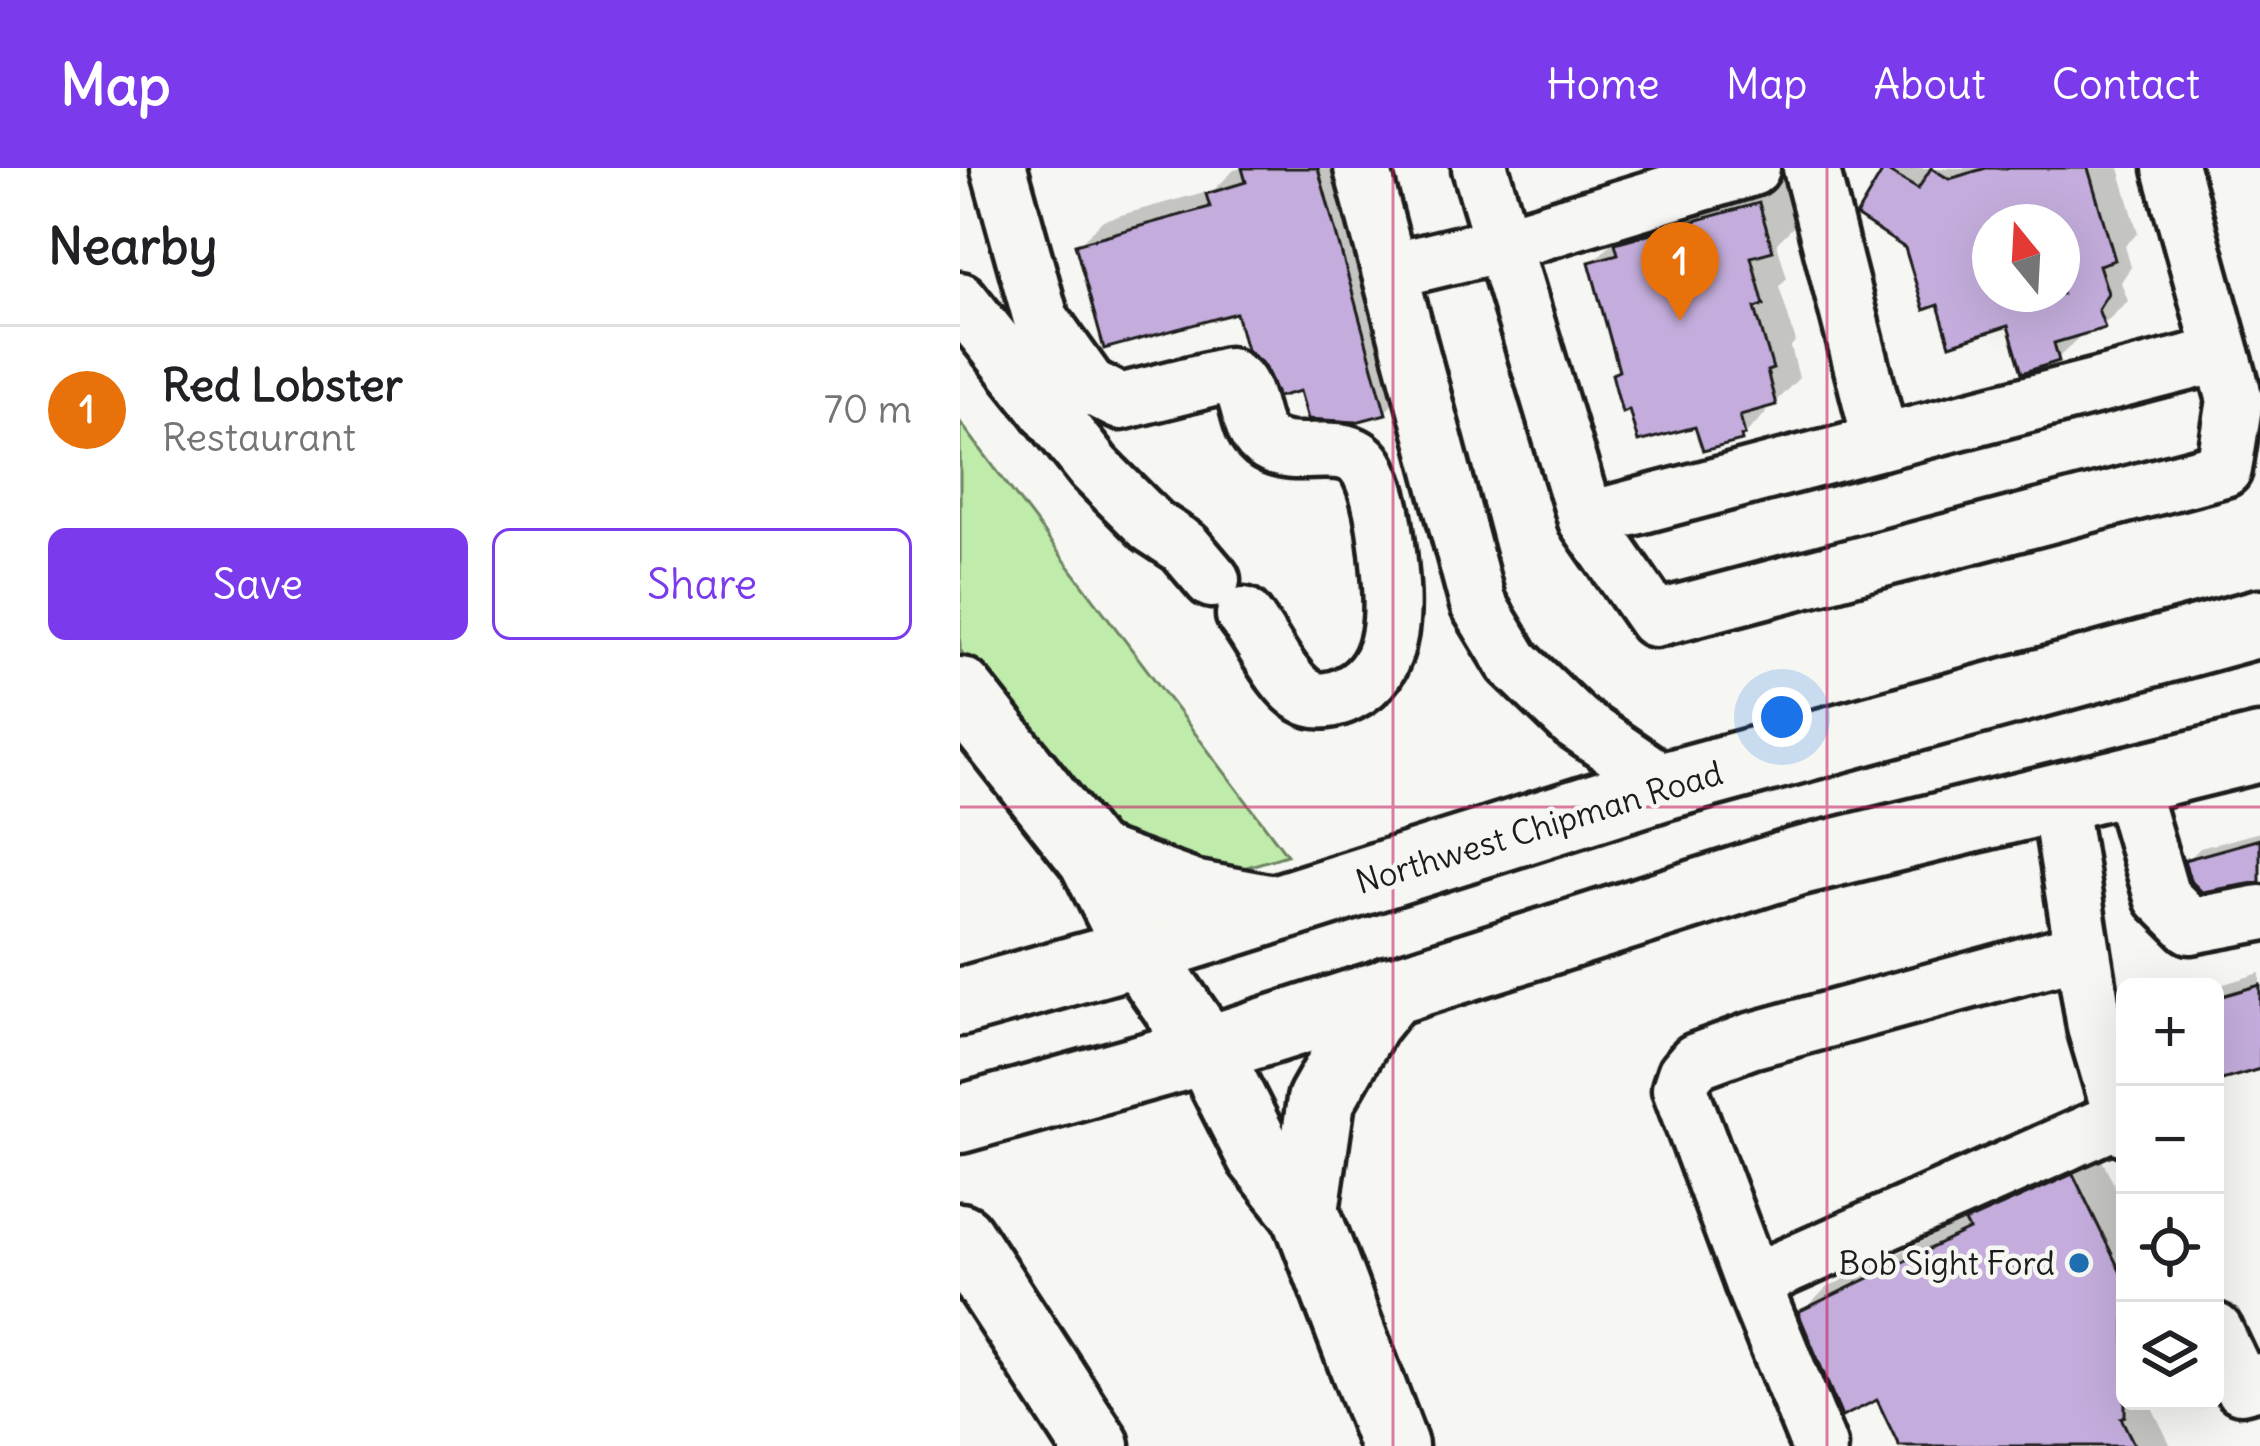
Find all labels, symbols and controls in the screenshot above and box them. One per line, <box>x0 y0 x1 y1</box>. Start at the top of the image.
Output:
text: Map <box>60 49 171 120</box>
text: Home <box>1546 58 1660 110</box>
text: Map <box>1726 58 1807 110</box>
text: About <box>1873 58 1986 110</box>
text: Contact <box>2052 58 2200 110</box>
north arrow <box>1972 204 2080 312</box>
text: Nearby <box>48 214 217 278</box>
pin: 1 <box>1641 222 1719 321</box>
text: Red Lobster <box>162 357 403 413</box>
text: 1 <box>79 385 95 434</box>
text: 70 m <box>824 385 912 434</box>
text: Restaurant <box>162 413 356 462</box>
button: Save <box>48 528 468 640</box>
button: Share <box>492 528 912 640</box>
your location <box>1752 687 1812 747</box>
street label: Northwest Chipman Road <box>1351 751 1727 903</box>
map controls <box>2116 978 2224 1410</box>
button: + <box>2116 978 2224 1086</box>
button: − <box>2116 1086 2224 1194</box>
button: locate <box>2116 1194 2224 1302</box>
place label: Bob Sight Ford <box>1839 1242 2055 1284</box>
marker: Bob Sight Ford <box>2066 1250 2092 1276</box>
button: layers <box>2116 1302 2224 1410</box>

